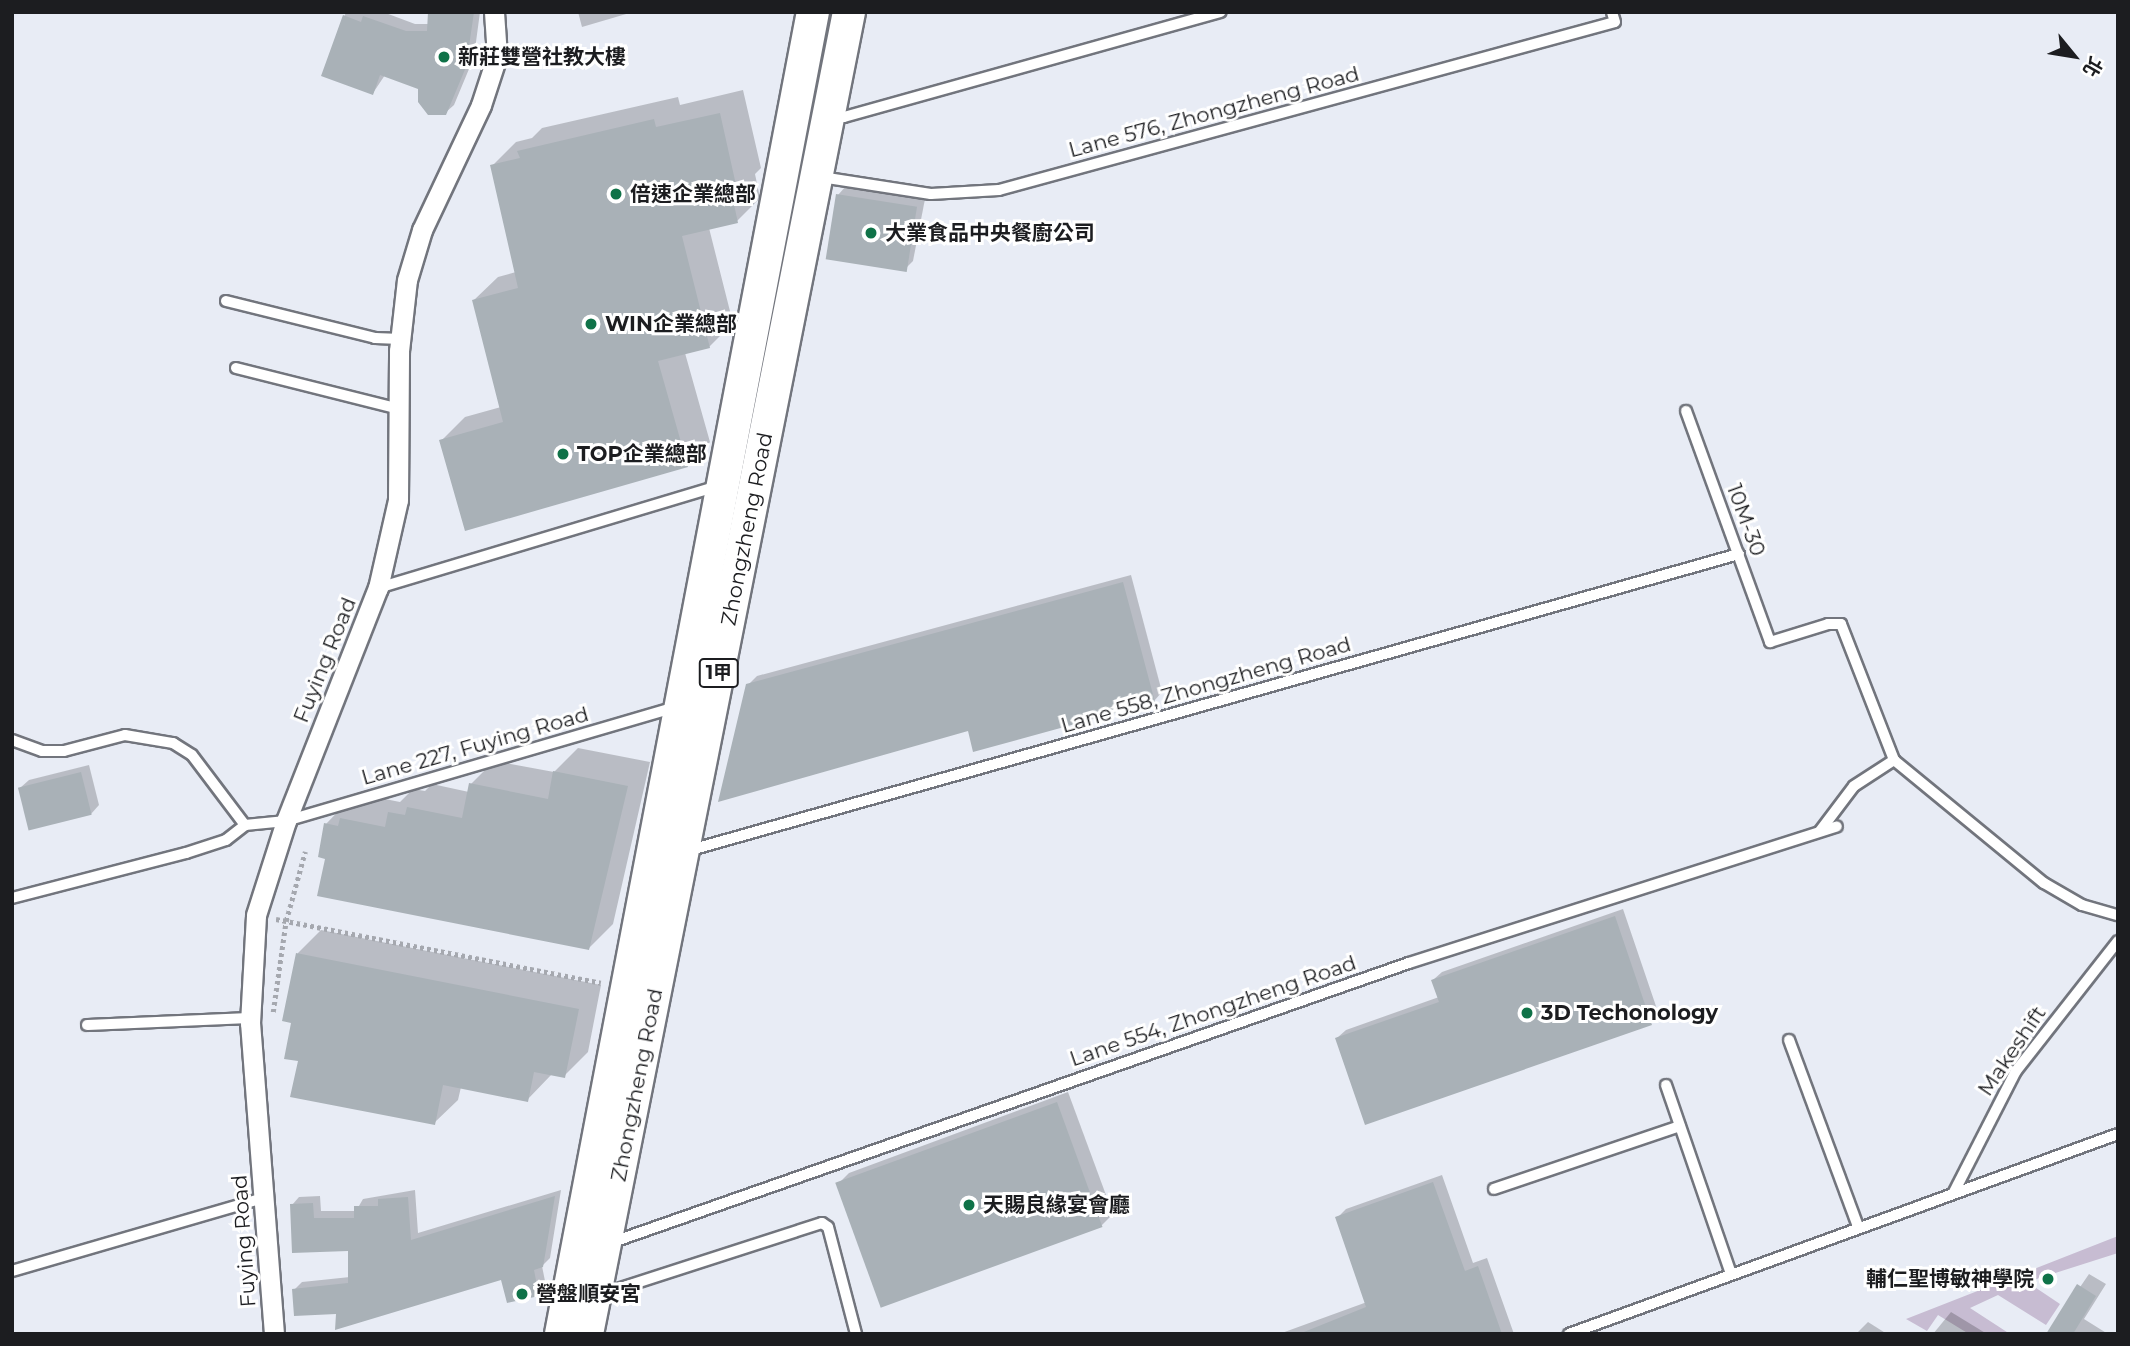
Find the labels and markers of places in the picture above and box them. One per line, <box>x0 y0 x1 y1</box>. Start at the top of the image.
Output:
place label: 新莊雙營社教大樓 <box>458 44 626 70</box>
marker: 新莊雙營社教大樓 <box>436 49 452 65</box>
place label: 倍速企業總部 <box>630 181 756 207</box>
marker: 倍速企業總部 <box>608 186 624 202</box>
place label: 大業食品中央餐廚公司 <box>885 220 1095 246</box>
marker: 大業食品中央餐廚公司 <box>863 225 879 241</box>
place label: WIN企業總部 <box>605 311 737 337</box>
marker: WIN企業總部 <box>583 316 599 332</box>
place label: TOP企業總部 <box>577 441 707 467</box>
marker: TOP企業總部 <box>555 446 571 462</box>
place label: 3D Techonology <box>1541 1000 1718 1026</box>
marker: 3D Techonology <box>1519 1005 1535 1021</box>
place label: 天賜良緣宴會廳 <box>983 1192 1130 1218</box>
marker: 天賜良緣宴會廳 <box>961 1197 977 1213</box>
place label: 輔仁聖博敏神學院 <box>1866 1266 2034 1292</box>
marker: 輔仁聖博敏神學院 <box>2040 1271 2056 1287</box>
place label: 營盤順安宮 <box>536 1281 641 1307</box>
marker: 營盤順安宮 <box>514 1286 530 1302</box>

